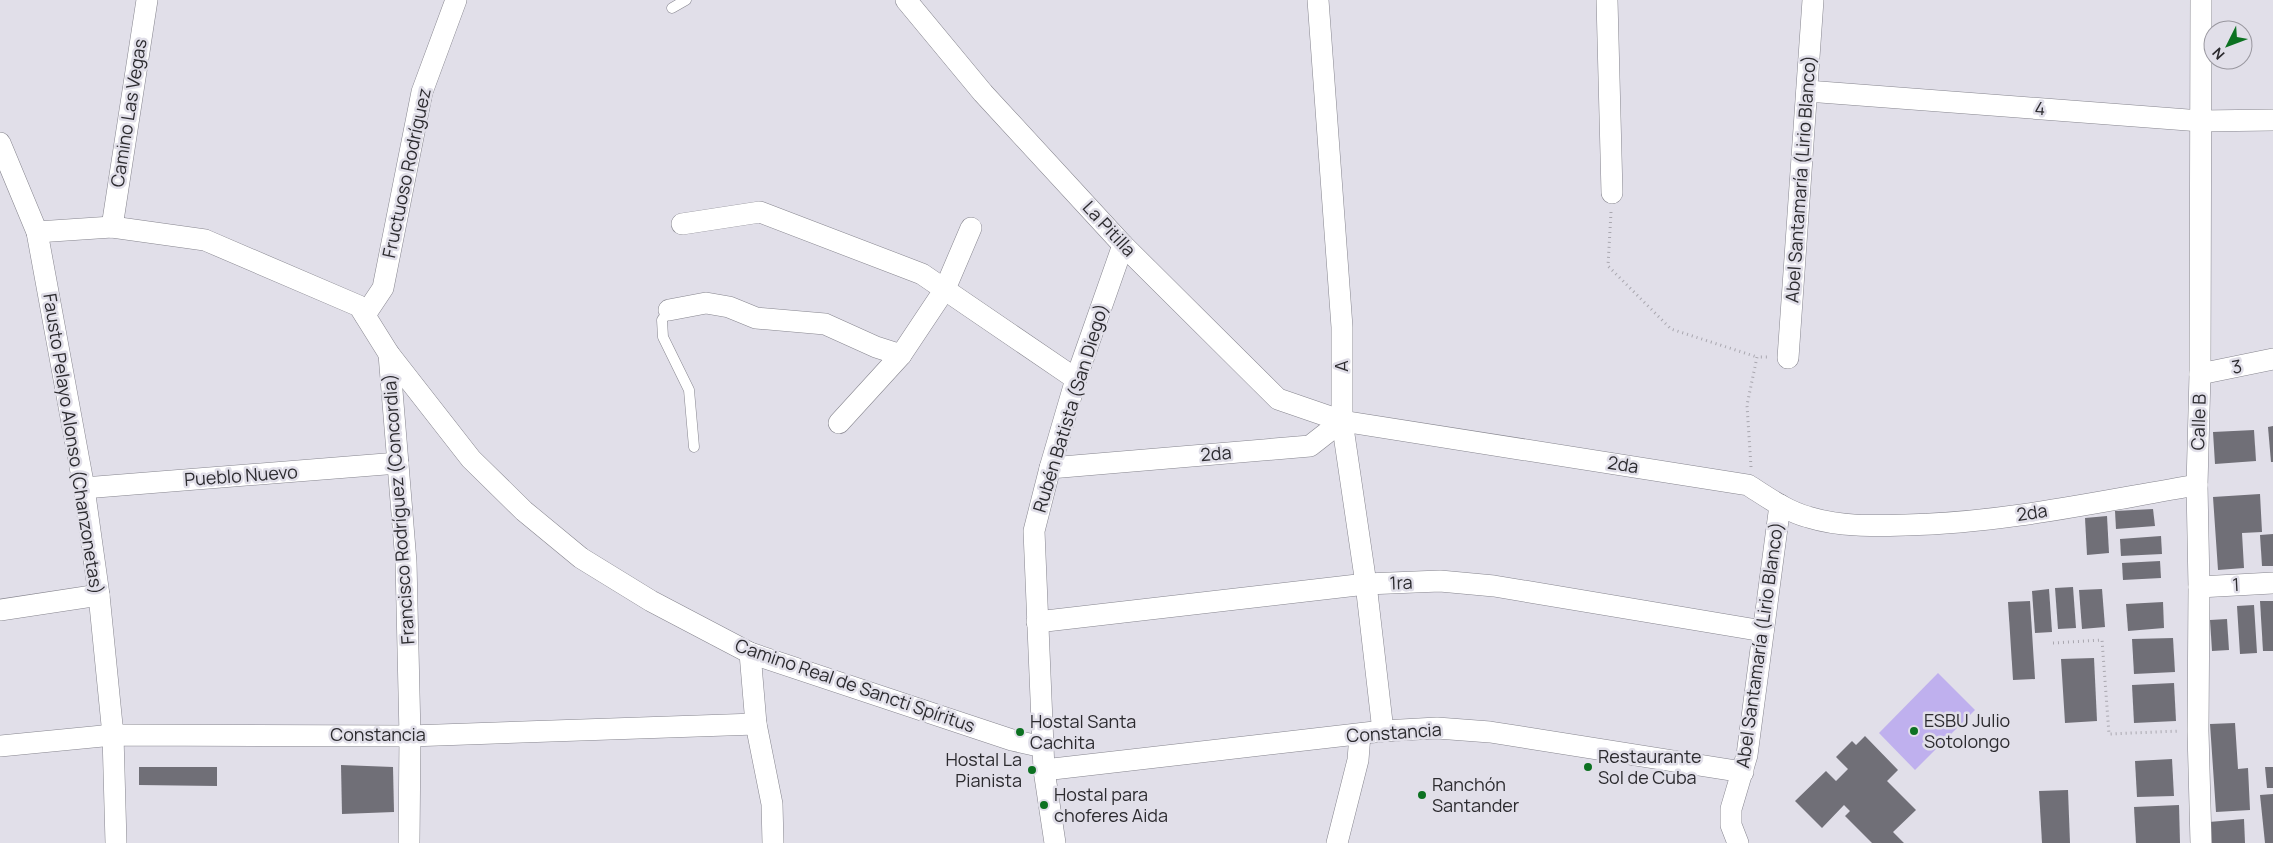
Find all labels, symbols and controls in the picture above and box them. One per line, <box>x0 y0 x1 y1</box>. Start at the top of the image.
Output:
north arrow <box>2203 20 2253 70</box>
street label: Camino Las Vegas <box>104 37 152 189</box>
text: N <box>2208 44 2228 64</box>
street label: Abel Santamaría (Lirio Blanco) <box>1779 54 1821 304</box>
street label: Fructuoso Rodríguez <box>376 86 436 260</box>
street label: 4 <box>2034 96 2046 120</box>
street label: La Pitilla <box>1078 195 1142 261</box>
street label: Fausto Pelayo Alonso (Chanzonetas) <box>38 292 110 596</box>
street label: Rubén Batista (San Diego) <box>1027 300 1113 515</box>
street label: 3 <box>2229 353 2244 379</box>
street label: A <box>1329 360 1353 372</box>
street label: Francisco Rodríguez (Concordia) <box>377 373 419 645</box>
street label: Calle B <box>2185 393 2211 451</box>
street label: 2da <box>1199 440 1232 466</box>
street label: 2da <box>1606 450 1640 478</box>
street label: Pueblo Nuevo <box>183 459 299 491</box>
street label: 2da <box>2015 498 2049 526</box>
street label: Abel Santamaría (Lirio Blanco) <box>1730 520 1788 769</box>
street label: 1ra <box>1389 570 1413 594</box>
street label: 1 <box>2232 572 2240 596</box>
street label: Camino Real de Sancti Spíritus <box>732 633 978 737</box>
place label: ESBU Julio Sotolongo <box>1924 708 2010 753</box>
place label: Hostal Santa Cachita <box>1030 709 1136 754</box>
street label: Constancia <box>1346 717 1442 747</box>
street label: Constancia <box>330 722 426 746</box>
marker: ESBU Julio Sotolongo <box>1908 725 1920 737</box>
marker: Hostal Santa Cachita <box>1014 726 1026 738</box>
place label: Restaurante Sol de Cuba <box>1598 744 1701 789</box>
place label: Hostal La Pianista <box>945 747 1022 792</box>
marker: Restaurante Sol de Cuba <box>1582 761 1594 773</box>
marker: Hostal La Pianista <box>1026 764 1038 776</box>
place label: Ranchón Santander <box>1432 772 1520 817</box>
place label: Hostal para choferes Aida <box>1054 782 1168 827</box>
marker: Ranchón Santander <box>1416 789 1428 801</box>
marker: Hostal para choferes Aida <box>1038 799 1050 811</box>

